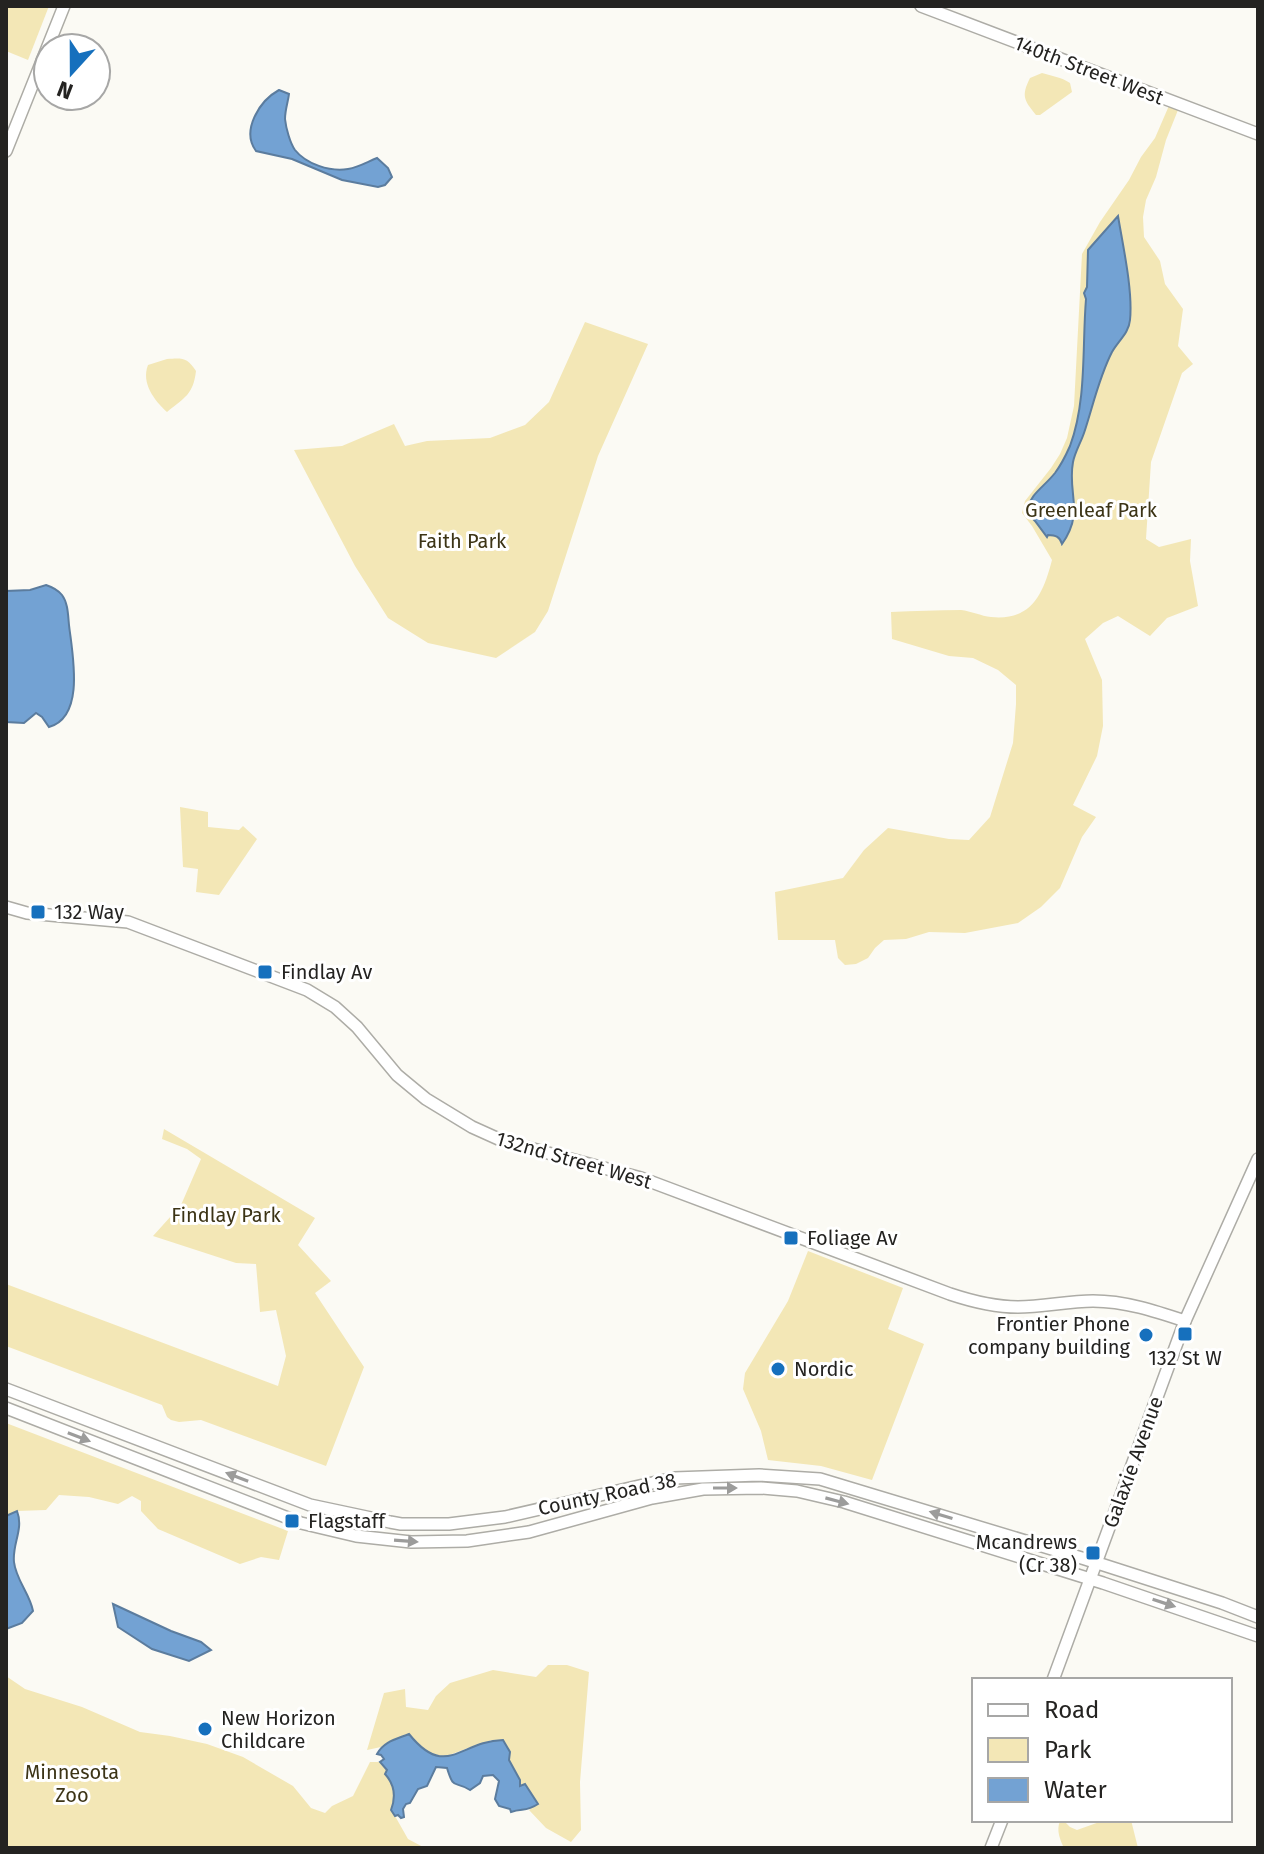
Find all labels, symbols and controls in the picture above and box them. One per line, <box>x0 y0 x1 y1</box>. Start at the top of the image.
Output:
street label: 140th Street West <box>1011 30 1168 110</box>
north arrow <box>32 32 112 112</box>
text: N <box>53 75 77 105</box>
park label: Greenleaf Park <box>1025 498 1158 522</box>
park label: Faith Park <box>418 529 507 553</box>
place label: 132 Way <box>54 900 124 924</box>
marker: 132 Way <box>29 903 47 921</box>
place label: Findlay Av <box>281 960 372 984</box>
marker: Findlay Av <box>256 963 274 981</box>
street label: 132nd Street West <box>493 1126 655 1194</box>
park label: Findlay Park <box>171 1203 281 1227</box>
place label: Foliage Av <box>807 1226 898 1250</box>
marker: Foliage Av <box>782 1229 800 1247</box>
place label: Frontier Phone company building <box>968 1312 1131 1359</box>
marker: 132 St W <box>1176 1325 1194 1343</box>
marker: Frontier Phone company building <box>1137 1326 1155 1344</box>
place label: 132 St W <box>1148 1346 1222 1370</box>
place label: Nordic <box>794 1357 854 1381</box>
marker: Nordic <box>769 1360 787 1378</box>
street label: Galaxie Avenue <box>1098 1393 1168 1531</box>
one-way arrow <box>67 1431 91 1444</box>
street label: County Road 38 <box>536 1468 678 1520</box>
one-way arrow <box>225 1470 249 1483</box>
one-way arrow <box>713 1482 738 1494</box>
one-way arrow <box>825 1495 850 1507</box>
one-way arrow <box>928 1508 952 1521</box>
place label: Flagstaff <box>308 1509 386 1533</box>
marker: Flagstaff <box>283 1512 301 1530</box>
place label: Mcandrews (Cr 38) <box>976 1530 1077 1577</box>
one-way arrow <box>394 1535 419 1548</box>
marker: Mcandrews (Cr 38) <box>1084 1544 1102 1562</box>
one-way arrow <box>1152 1597 1176 1609</box>
legend <box>972 1678 1232 1822</box>
text: Road <box>1044 1696 1099 1724</box>
place label: New Horizon Childcare <box>221 1706 336 1753</box>
marker: New Horizon Childcare <box>196 1720 214 1738</box>
text: Park <box>1044 1736 1092 1764</box>
park label: Minnesota Zoo <box>25 1760 119 1807</box>
text: Water <box>1044 1776 1108 1804</box>

